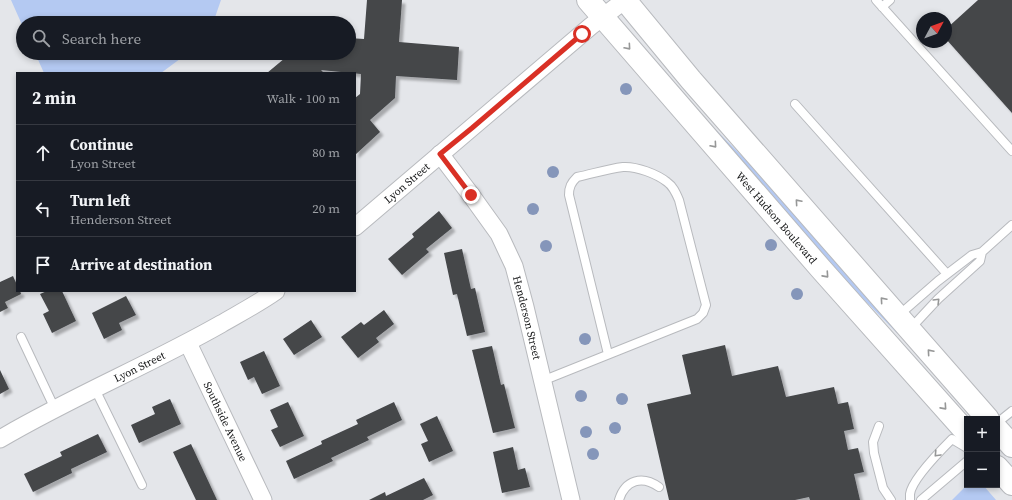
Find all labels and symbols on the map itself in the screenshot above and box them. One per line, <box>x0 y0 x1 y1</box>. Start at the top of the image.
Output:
north arrow <box>916 12 952 48</box>
route start <box>573 25 591 43</box>
one-way arrow <box>624 42 631 49</box>
one-way arrow <box>709 140 716 148</box>
street label: Lyon Street <box>381 159 433 207</box>
street label: West Hudson Boulevard <box>733 168 821 267</box>
route end <box>462 186 480 204</box>
one-way arrow <box>795 199 802 207</box>
one-way arrow <box>822 270 829 277</box>
street label: Henderson Street <box>509 274 545 361</box>
one-way arrow <box>881 297 888 304</box>
one-way arrow <box>932 298 940 306</box>
street label: Lyon Street <box>111 347 168 386</box>
one-way arrow <box>927 349 934 357</box>
street label: Southside Avenue <box>200 379 251 464</box>
one-way arrow <box>939 402 947 410</box>
one-way arrow <box>934 449 941 457</box>

